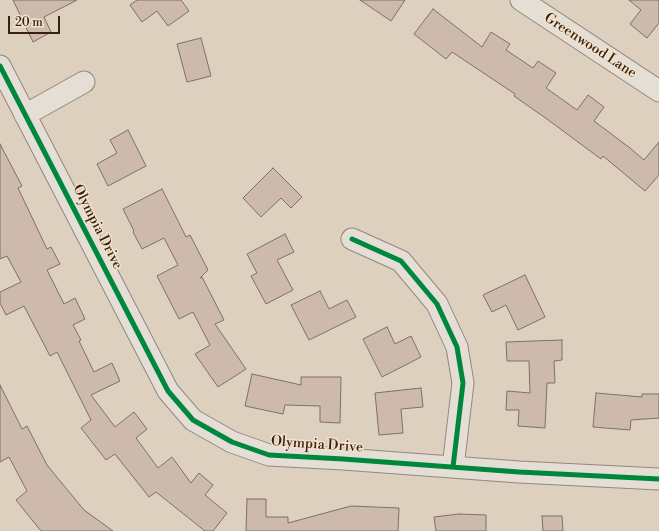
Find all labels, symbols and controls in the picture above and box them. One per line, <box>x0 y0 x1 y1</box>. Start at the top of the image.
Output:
scale bar <box>10 8 62 34</box>
street label: Greenwood Lane <box>541 10 639 82</box>
text: 20 m <box>15 15 43 30</box>
street label: Olympia Drive <box>69 182 125 272</box>
street label: Olympia Drive <box>270 433 364 457</box>

